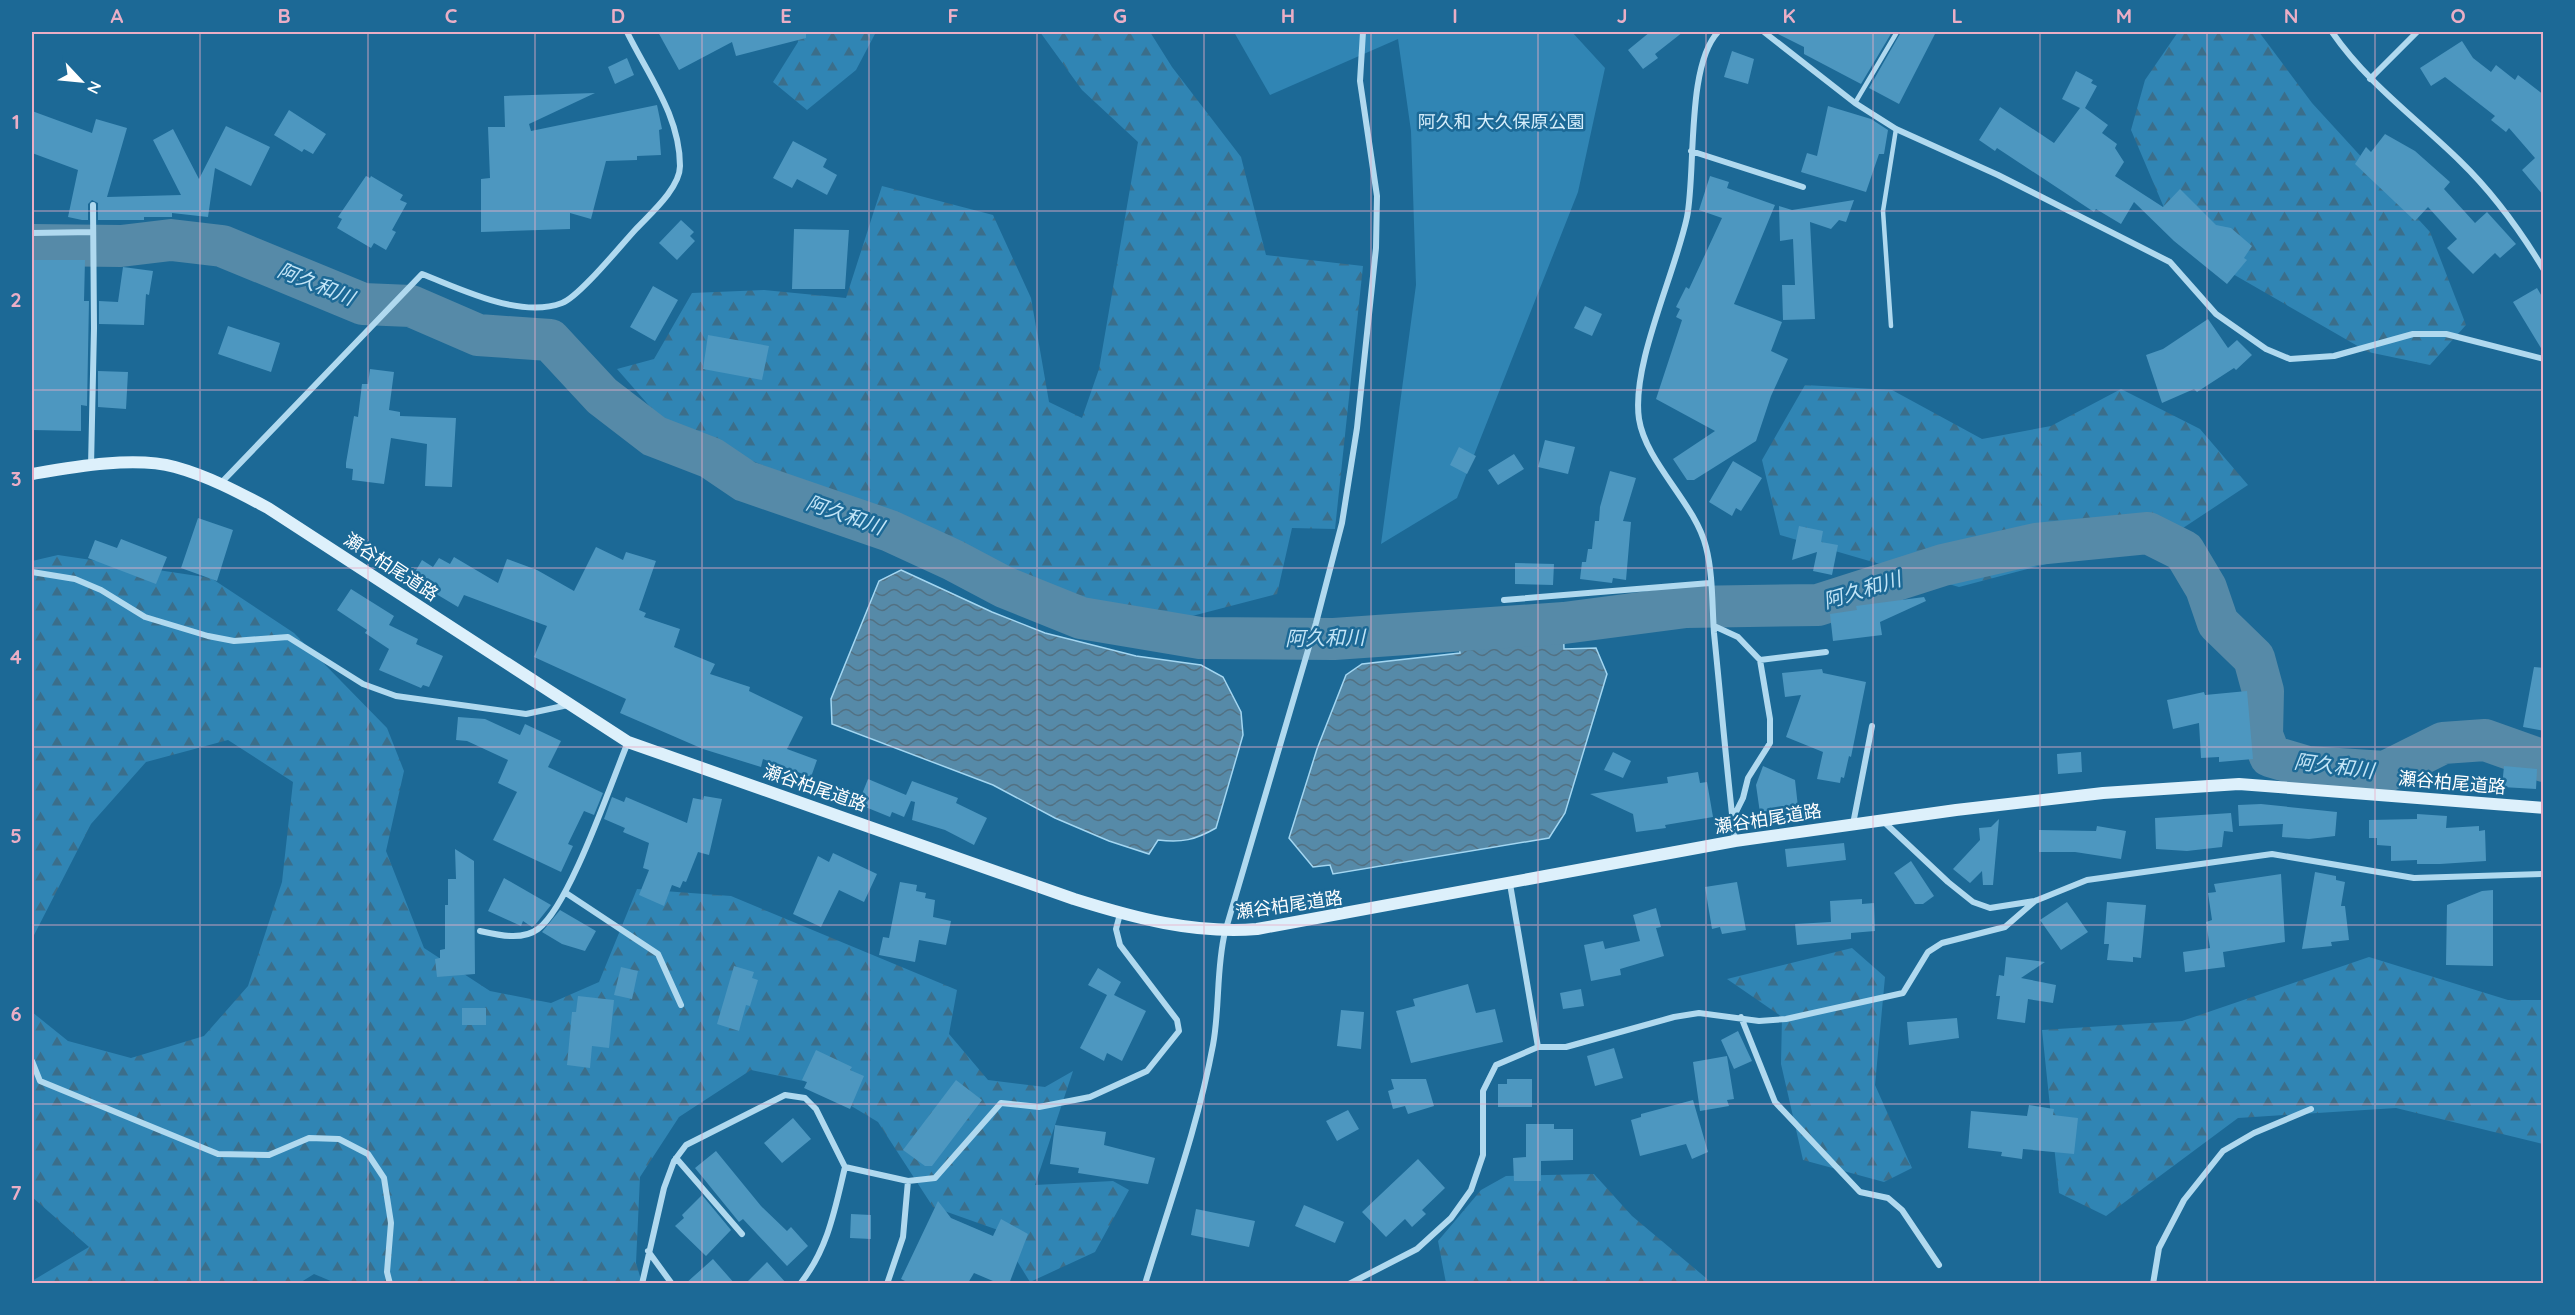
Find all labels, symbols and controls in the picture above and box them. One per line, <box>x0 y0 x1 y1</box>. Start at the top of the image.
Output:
text: A <box>111 3 124 28</box>
text: B <box>277 3 291 28</box>
text: C <box>445 3 458 28</box>
text: D <box>611 3 625 28</box>
text: E <box>780 3 792 28</box>
text: F <box>947 3 959 28</box>
text: G <box>1113 3 1127 28</box>
text: H <box>1281 3 1295 28</box>
text: I <box>1452 3 1458 28</box>
text: J <box>1616 3 1628 28</box>
text: K <box>1782 3 1796 28</box>
text: L <box>1951 3 1963 28</box>
text: M <box>2116 3 2132 28</box>
text: N <box>2284 3 2298 28</box>
text: O <box>2450 3 2466 28</box>
north arrow <box>51 51 111 111</box>
text: N <box>83 78 106 97</box>
text: 1 <box>12 109 20 134</box>
park label: 阿久和 大久保原公園 <box>1418 110 1584 133</box>
water label: 阿久和川 <box>274 257 360 311</box>
text: 2 <box>10 287 22 312</box>
text: 3 <box>11 466 21 491</box>
water label: 阿久和川 <box>803 490 889 540</box>
street label: 瀬谷柏尾道路 <box>340 528 443 606</box>
water label: 阿久和川 <box>1820 565 1906 613</box>
water label: 阿久和川 <box>1285 624 1367 651</box>
text: 4 <box>10 644 22 669</box>
water label: 阿久和川 <box>2293 748 2377 783</box>
street label: 瀬谷柏尾道路 <box>760 759 870 816</box>
street label: 瀬谷柏尾道路 <box>2397 766 2507 799</box>
street label: 瀬谷柏尾道路 <box>1713 799 1823 838</box>
text: 5 <box>10 823 22 848</box>
street label: 瀬谷柏尾道路 <box>1234 886 1344 923</box>
text: 6 <box>10 1001 22 1026</box>
text: 7 <box>11 1180 22 1205</box>

